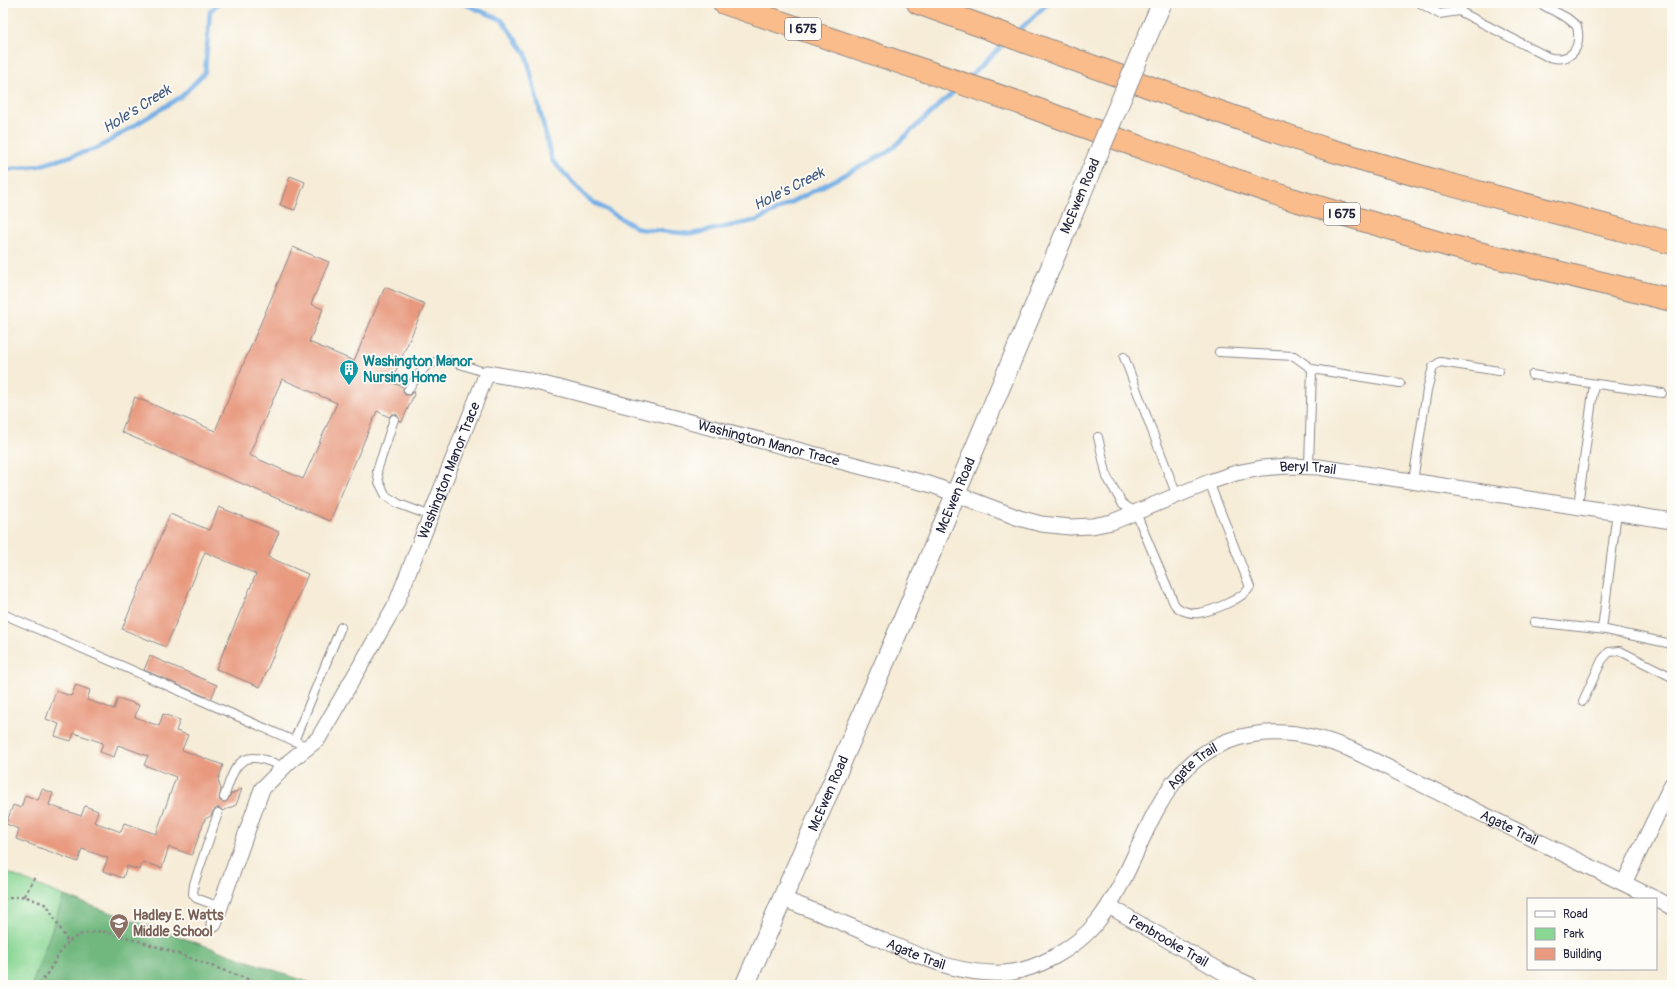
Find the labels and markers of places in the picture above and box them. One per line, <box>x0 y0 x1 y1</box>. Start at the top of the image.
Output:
place label: Washington Manor Nursing Home <box>363 353 474 386</box>
building icon: Washington Manor Nursing Home <box>338 358 360 386</box>
place label: Hadley E. Watts Middle School <box>133 907 224 940</box>
school or university icon: Hadley E. Watts Middle School <box>108 912 130 940</box>

